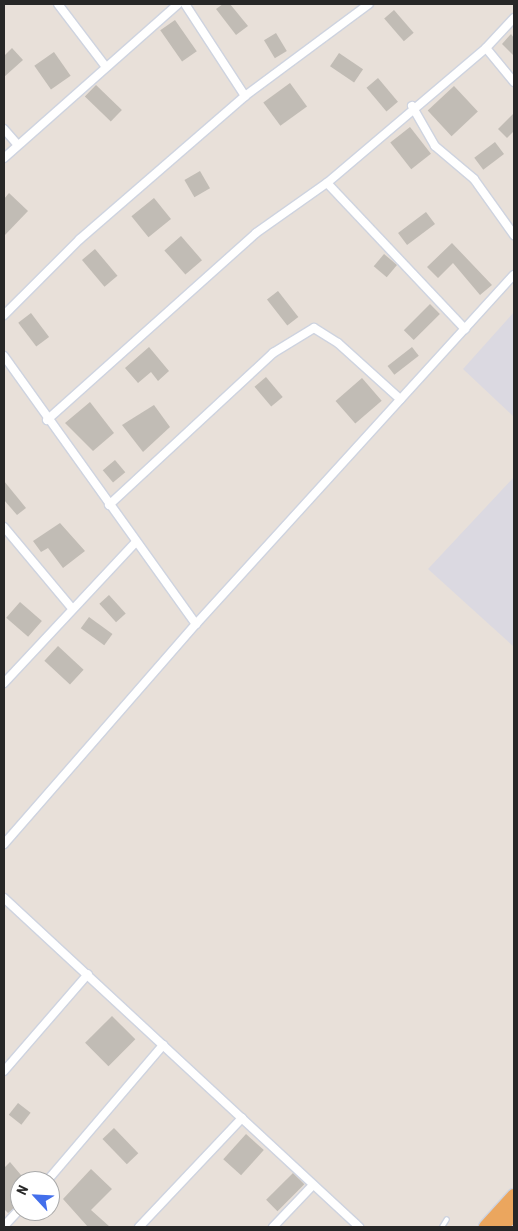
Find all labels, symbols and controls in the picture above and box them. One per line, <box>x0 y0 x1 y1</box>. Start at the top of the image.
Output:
north arrow <box>10 1171 60 1221</box>
text: N <box>13 1183 31 1197</box>

